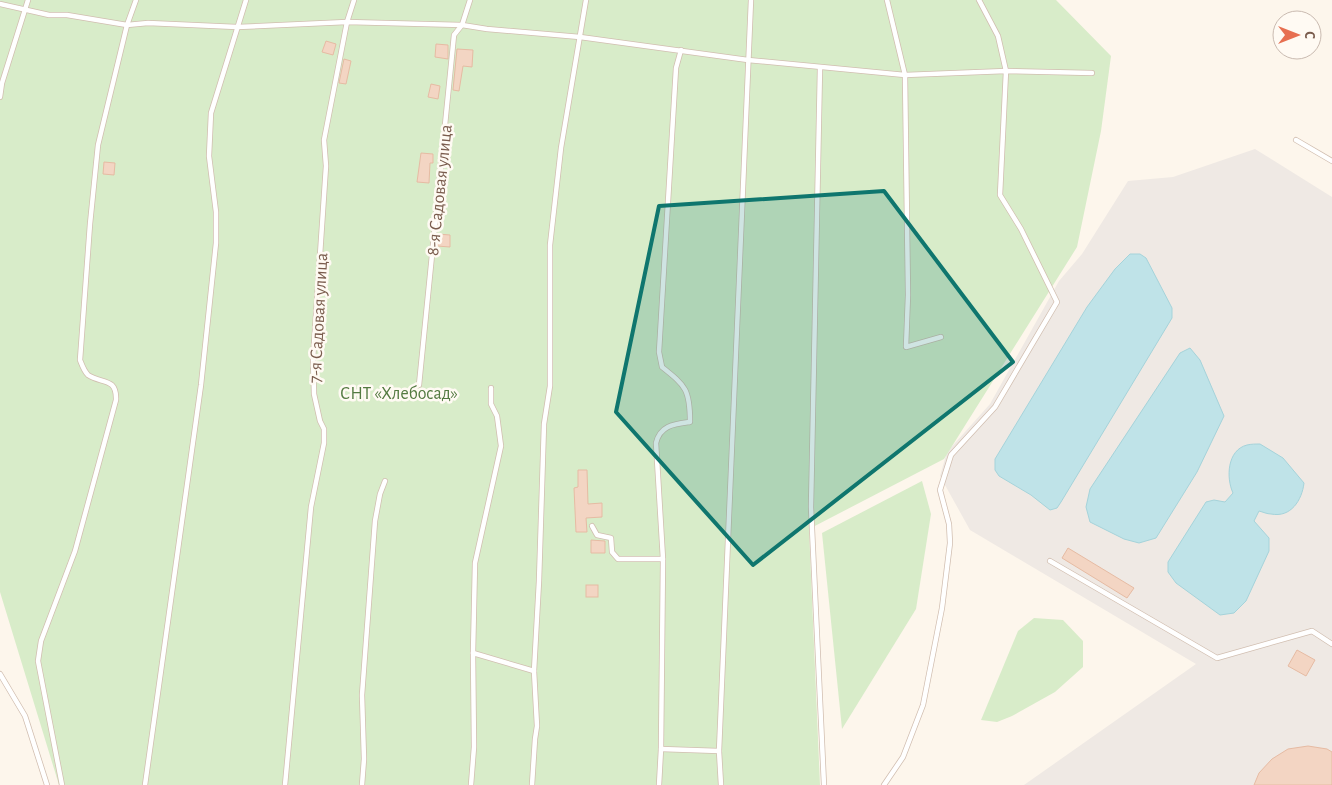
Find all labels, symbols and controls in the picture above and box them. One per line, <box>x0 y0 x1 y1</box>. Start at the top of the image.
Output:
north arrow <box>1272 10 1322 60</box>
text: С <box>1302 31 1316 39</box>
street label: 8-я Садовая улица <box>424 124 456 257</box>
street label: 7-я Садовая улица <box>307 252 331 384</box>
park label: СНТ «Хлебосад» <box>340 384 458 403</box>

